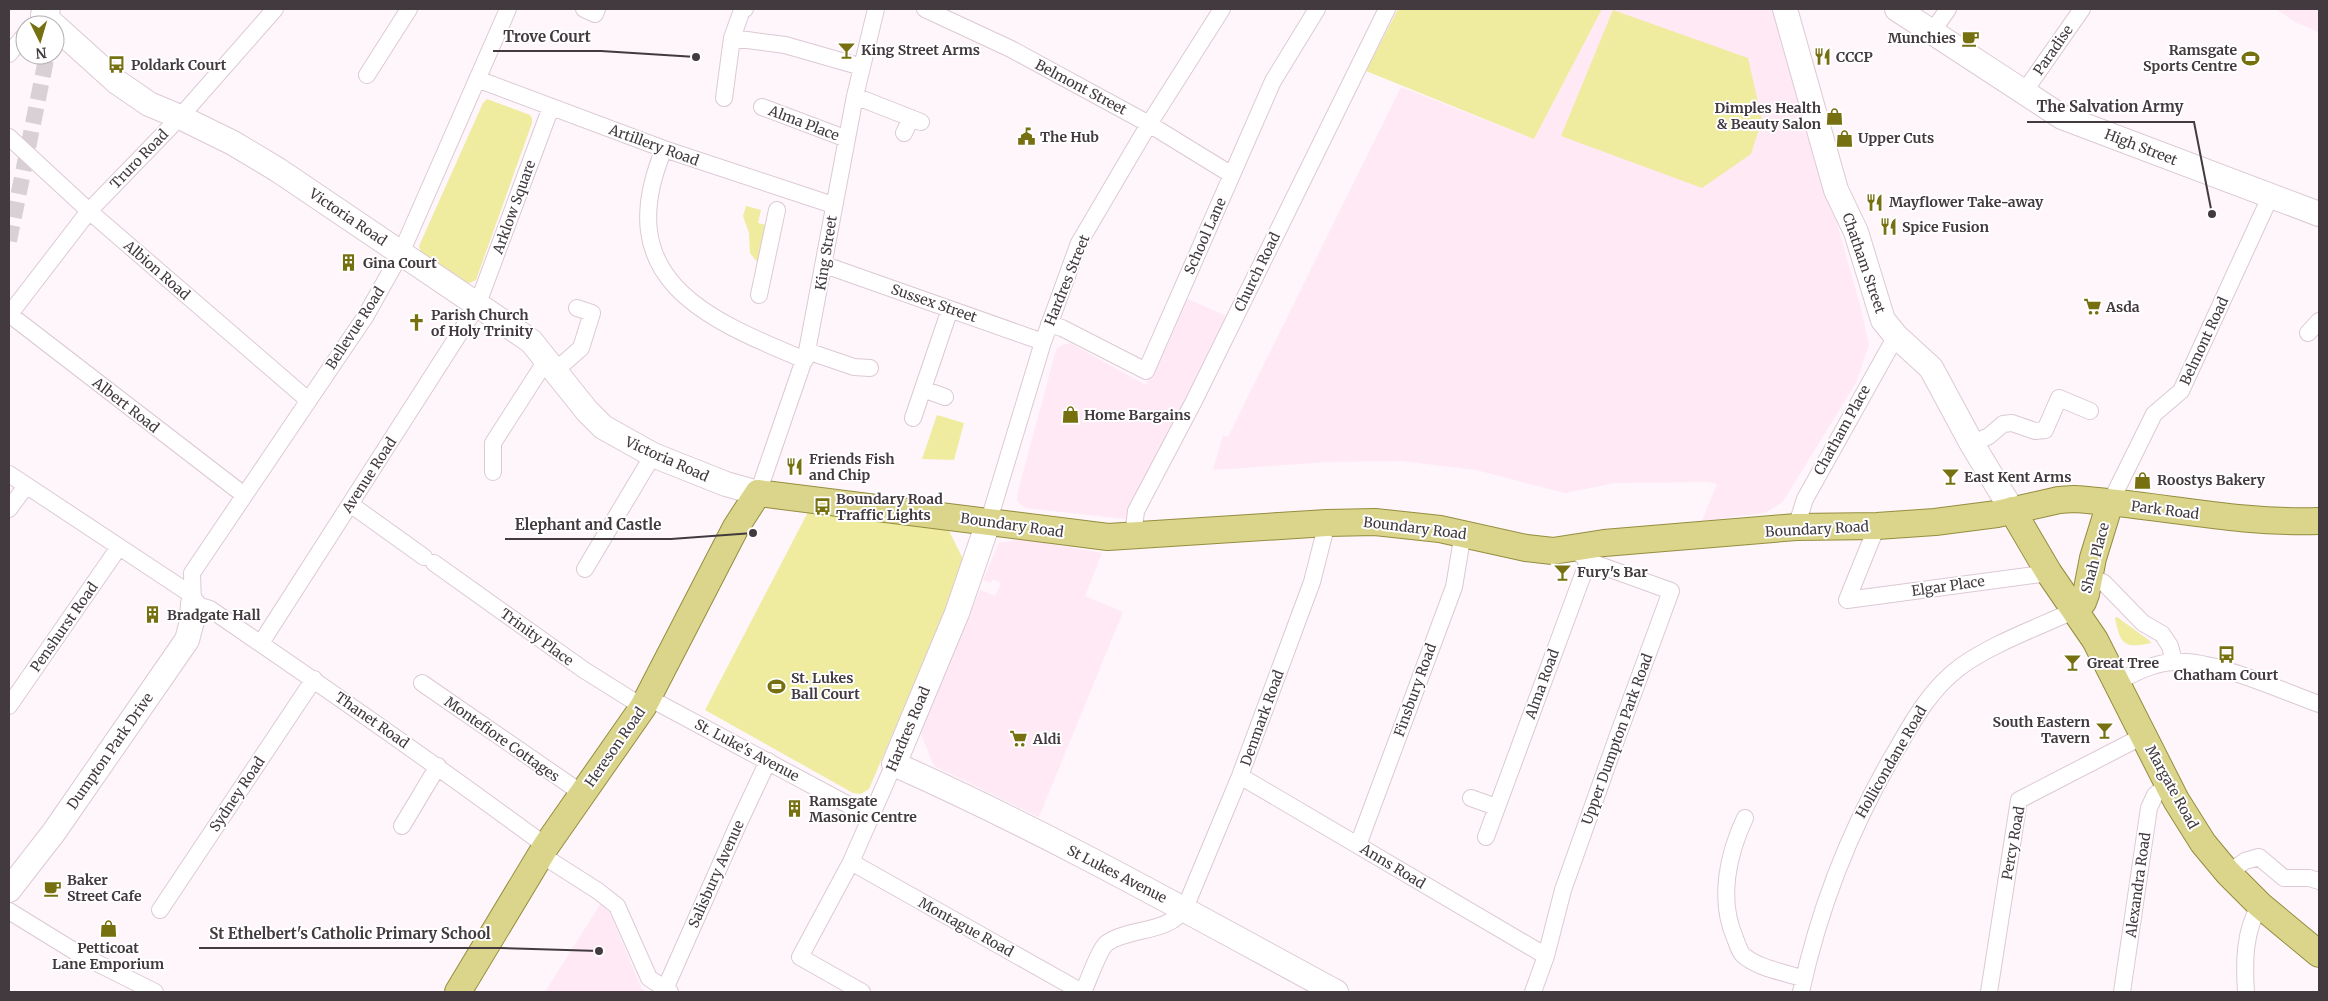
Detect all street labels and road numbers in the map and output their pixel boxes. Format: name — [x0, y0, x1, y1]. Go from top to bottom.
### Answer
street label: Paradise — [2029, 21, 2077, 79]
street label: Belmont Street — [1032, 55, 1130, 119]
street label: Alma Place — [765, 101, 842, 145]
street label: Artillery Road — [606, 120, 702, 170]
street label: Truro Road — [106, 125, 172, 193]
street label: High Street — [2102, 125, 2180, 169]
street label: Arklow Square — [488, 158, 539, 257]
street label: Victoria Road — [305, 184, 391, 250]
street label: School Lane — [1180, 195, 1230, 277]
street label: Chatham Street — [1838, 210, 1890, 316]
street label: King Street — [811, 214, 841, 292]
street label: Church Road — [1230, 229, 1284, 315]
street label: Hardres Street — [1041, 231, 1094, 328]
street label: Albion Road — [119, 236, 194, 304]
street label: Sussex Street — [889, 280, 980, 326]
street label: Bellevue Road — [322, 283, 389, 373]
street label: Belmont Road — [2176, 294, 2233, 388]
street label: Albert Road — [88, 373, 163, 437]
street label: Chatham Place — [1810, 382, 1874, 478]
street label: Victoria Road — [621, 432, 712, 486]
street label: Avenue Road — [337, 433, 400, 517]
street label: Park Road — [2130, 497, 2201, 523]
street label: Boundary Road — [959, 509, 1065, 541]
street label: Boundary Road — [1362, 513, 1468, 543]
street label: Boundary Road — [1765, 517, 1870, 541]
street label: Shah Place — [2077, 521, 2113, 595]
street label: Elgar Place — [1910, 572, 1986, 600]
street label: Penshurst Road — [26, 578, 102, 675]
street label: Trinity Place — [497, 604, 577, 670]
street label: Finsbury Road — [1390, 640, 1440, 739]
street label: Alma Road — [1521, 646, 1563, 722]
street label: Upper Dumpton Park Road — [1578, 650, 1657, 827]
street label: Denmark Road — [1236, 667, 1288, 768]
street label: Hardres Road — [882, 683, 934, 774]
street label: Thanet Road — [332, 688, 413, 752]
street label: Dumpton Park Drive — [63, 689, 157, 813]
street label: Montefiore Cottages — [441, 692, 563, 786]
street label: Hollicondane Road — [1852, 702, 1931, 821]
street label: Hereson Road — [581, 703, 649, 790]
street label: St. Luke's Avenue — [692, 715, 802, 785]
street label: Margate Road — [2142, 742, 2203, 833]
street label: Sydney Road — [205, 753, 269, 835]
street label: Percy Road — [1998, 804, 2028, 881]
street label: Salisbury Avenue — [684, 817, 748, 931]
street label: Alexandra Road — [2122, 831, 2154, 940]
street label: Anns Road — [1356, 839, 1429, 893]
street label: St Lukes Avenue — [1064, 841, 1170, 907]
street label: Montague Road — [915, 893, 1017, 961]

